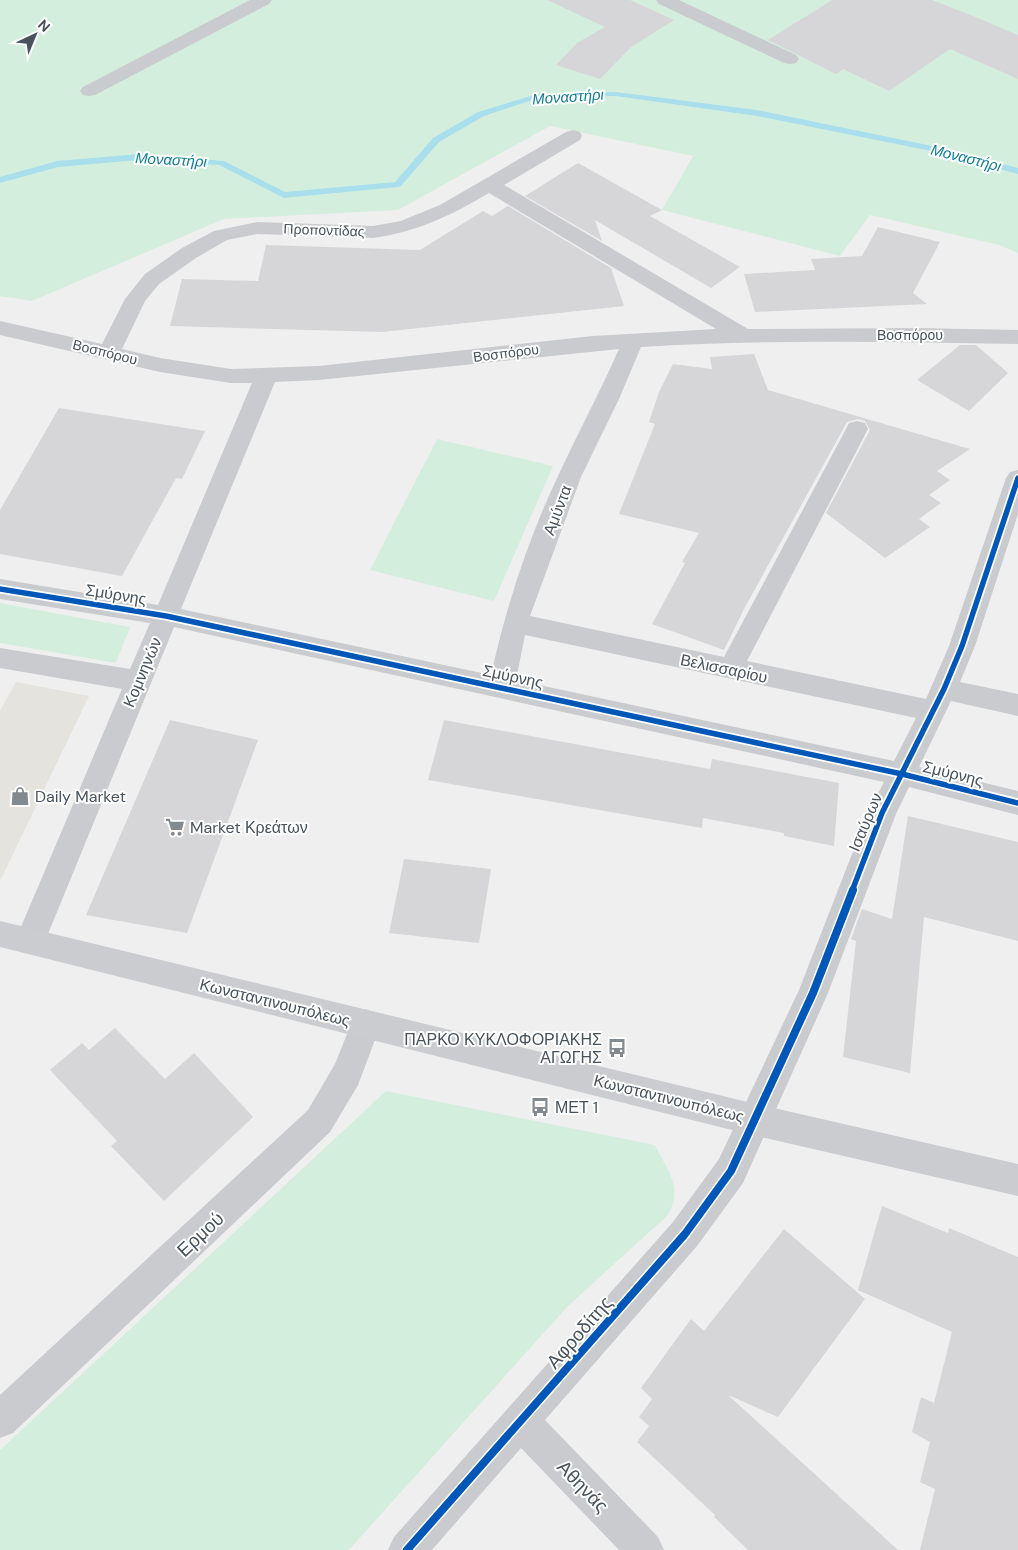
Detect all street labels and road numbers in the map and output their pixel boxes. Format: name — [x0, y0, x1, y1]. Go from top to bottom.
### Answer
street label: Προποντίδας — [283, 220, 365, 240]
street label: Βοσπόρου — [877, 326, 943, 344]
street label: Βοσπόρου — [71, 335, 139, 369]
street label: Βοσπόρου — [472, 340, 540, 366]
street label: Αμύντα — [538, 482, 577, 538]
street label: Σμύρνης — [84, 579, 148, 610]
street label: Κομνηνών — [118, 634, 167, 710]
street label: Βελισσαρίου — [678, 649, 769, 688]
street label: Σμύρνης — [481, 660, 545, 693]
street label: Σμύρνης — [920, 756, 986, 791]
street label: Ισαύρων — [844, 790, 887, 855]
street label: Κωνσταντινουπόλεως — [198, 974, 352, 1031]
street label: Κωνσταντινουπόλεως — [592, 1070, 746, 1127]
street label: Ερμού — [172, 1206, 229, 1262]
street label: Αφροδίτης — [541, 1291, 618, 1374]
street label: Αθηνάς — [552, 1455, 614, 1518]

